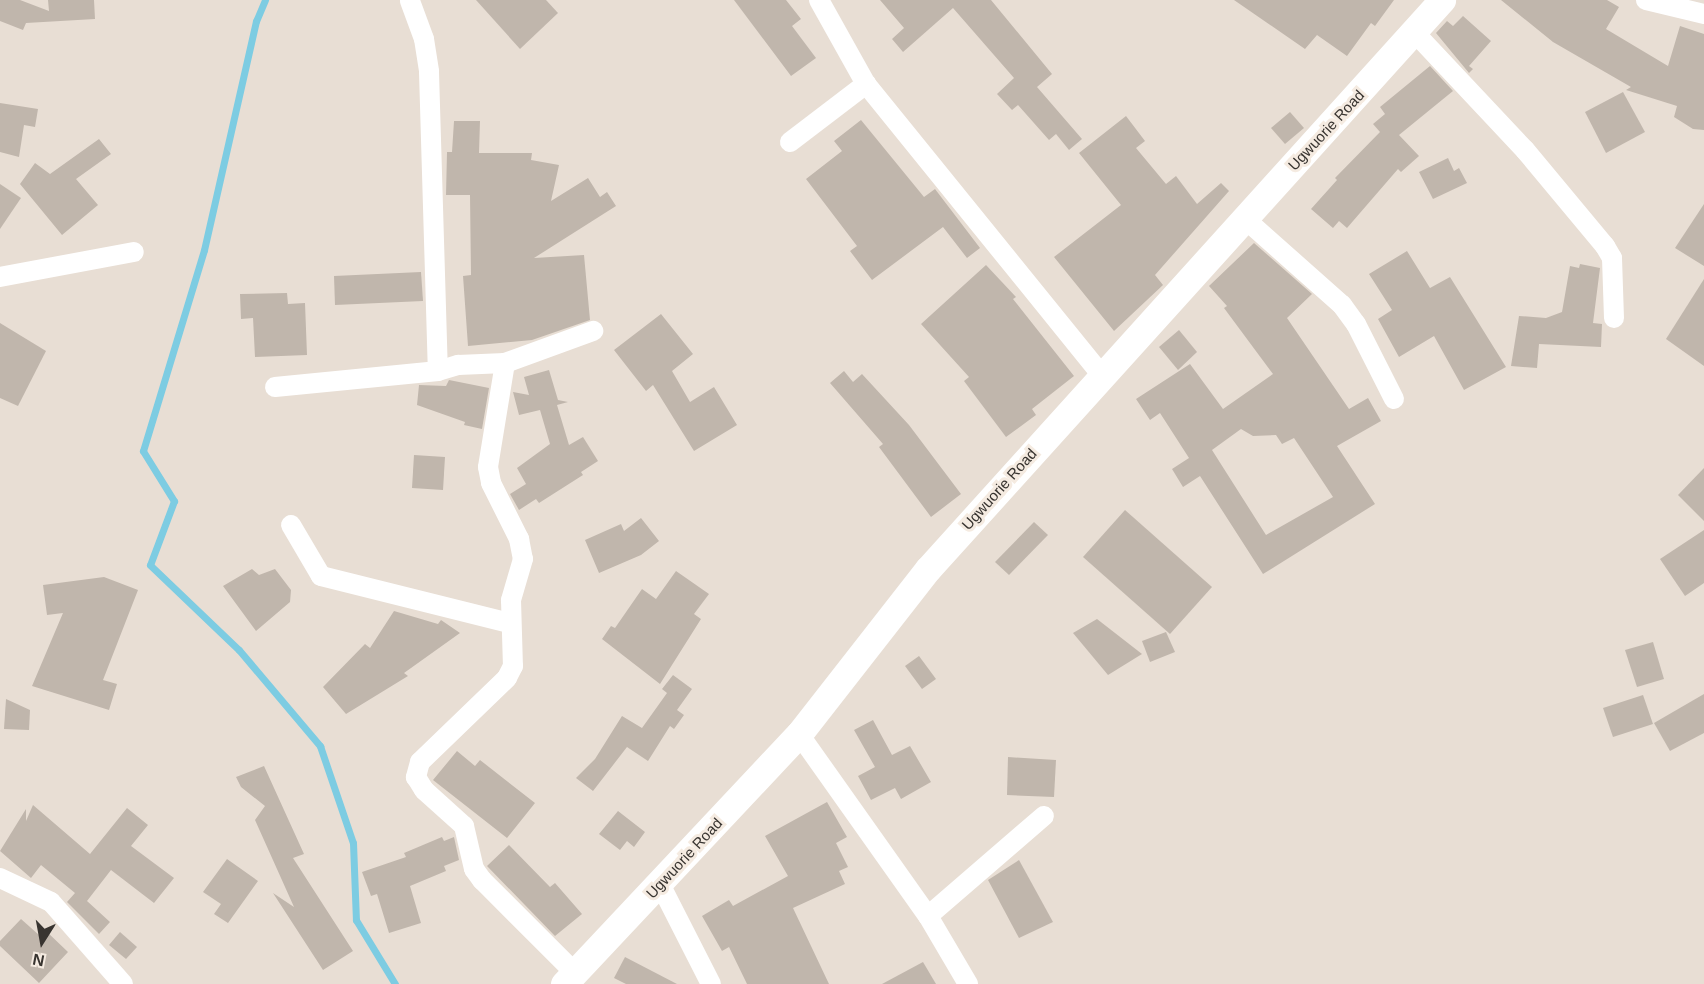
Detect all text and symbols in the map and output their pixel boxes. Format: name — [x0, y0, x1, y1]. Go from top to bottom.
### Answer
street label: Ugwuorie Road — [1284, 86, 1368, 174]
street label: Ugwuorie Road — [958, 445, 1040, 533]
street label: Ugwuorie Road — [642, 814, 726, 902]
north arrow — [12, 912, 72, 972]
text: N — [31, 951, 46, 970]

